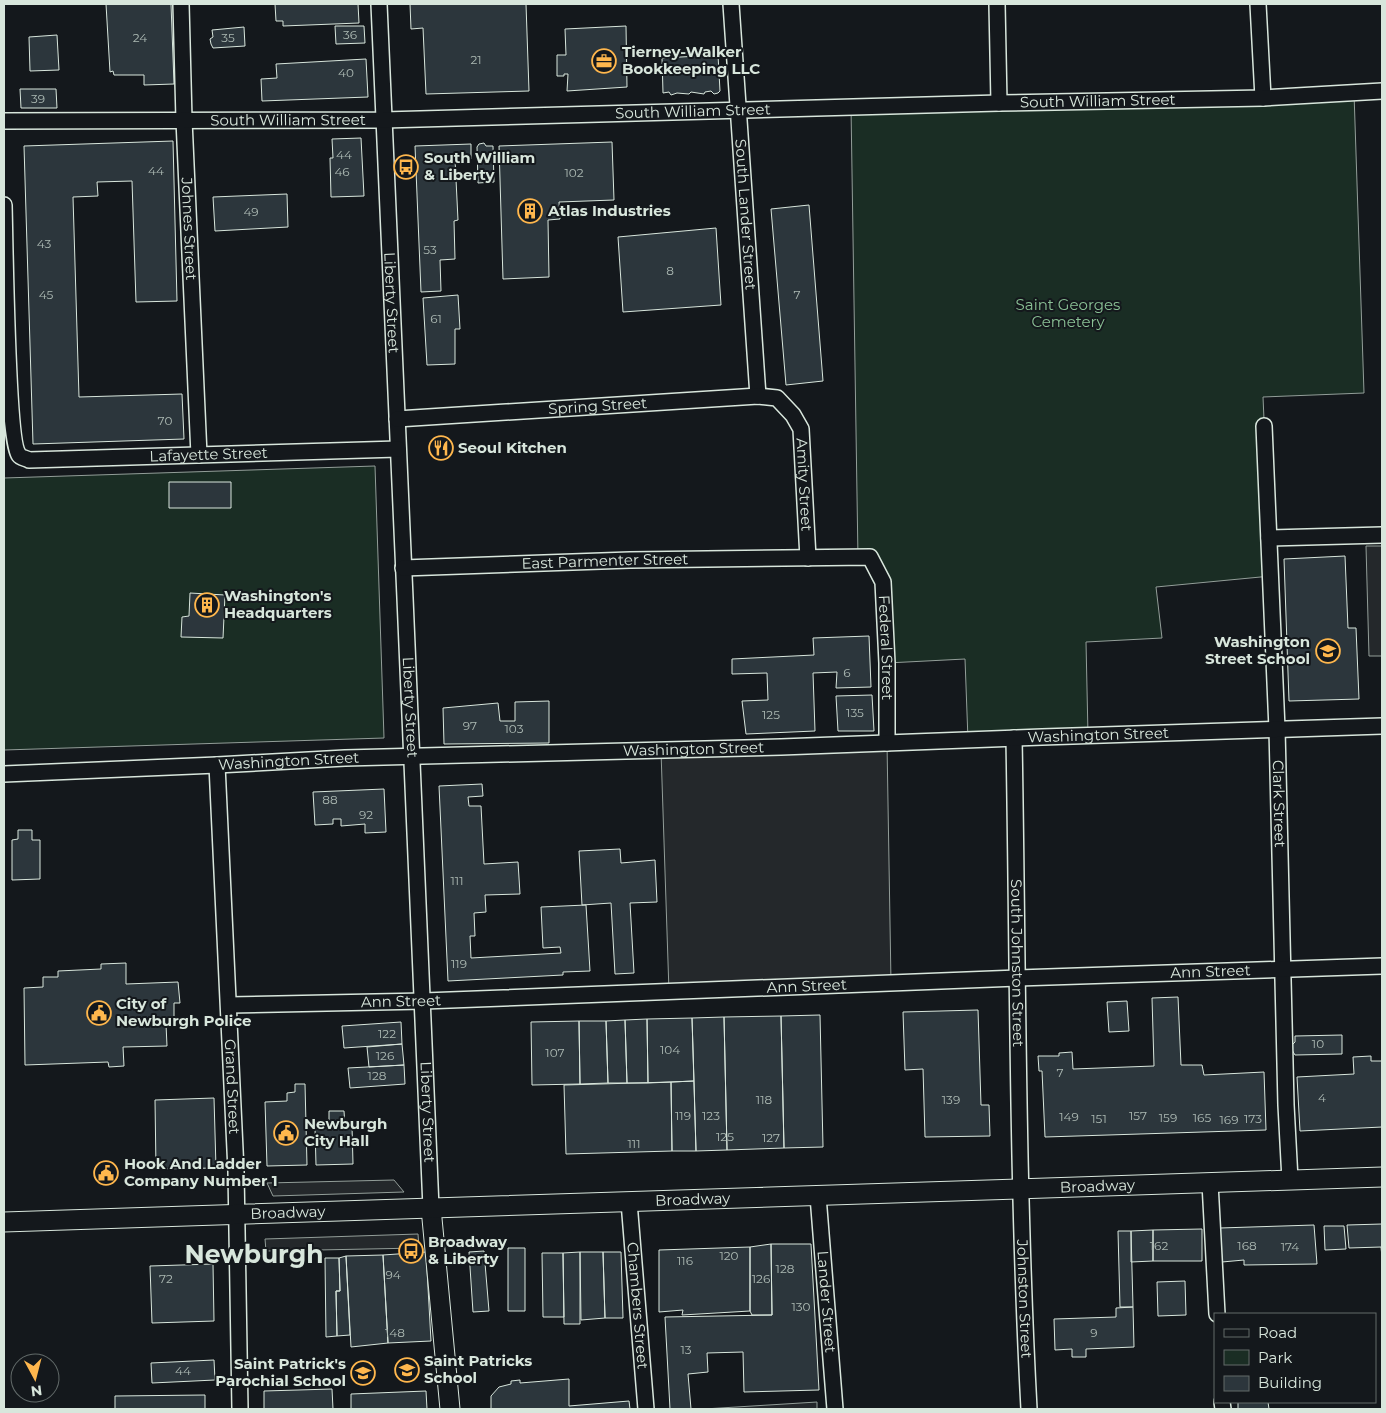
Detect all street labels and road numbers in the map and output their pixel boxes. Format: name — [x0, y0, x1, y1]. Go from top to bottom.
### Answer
street label: South William Street — [1020, 90, 1176, 112]
street label: South William Street — [615, 99, 771, 123]
street label: South William Street — [210, 110, 366, 129]
street label: South Lander Street — [731, 138, 761, 291]
street label: Johnes Street — [178, 176, 201, 281]
street label: Liberty Street — [380, 252, 404, 354]
street label: Spring Street — [548, 393, 648, 418]
street label: Amity Street — [792, 437, 817, 532]
street label: Lafayette Street — [149, 443, 268, 465]
street label: East Parmenter Street — [521, 549, 688, 573]
street label: Federal Street — [875, 595, 897, 700]
street label: Liberty Street — [399, 656, 422, 758]
street label: Washington Street — [1027, 723, 1169, 747]
street label: Washington Street — [623, 737, 764, 760]
street label: Washington Street — [218, 748, 359, 774]
street label: Clark Street — [1269, 760, 1290, 848]
street label: South Johnston Street — [1007, 879, 1028, 1047]
street label: Ann Street — [1170, 960, 1251, 982]
street label: Ann Street — [766, 975, 847, 997]
street label: Ann Street — [361, 990, 441, 1011]
street label: Grand Street — [221, 1038, 244, 1135]
street label: Liberty Street — [417, 1061, 439, 1163]
street label: Broadway — [1060, 1175, 1136, 1197]
street label: Broadway — [655, 1188, 731, 1210]
street label: Broadway — [250, 1201, 327, 1223]
street label: Johnston Street — [1013, 1238, 1036, 1359]
street label: Chambers Street — [623, 1241, 653, 1370]
street label: Lander Street — [813, 1250, 840, 1353]

